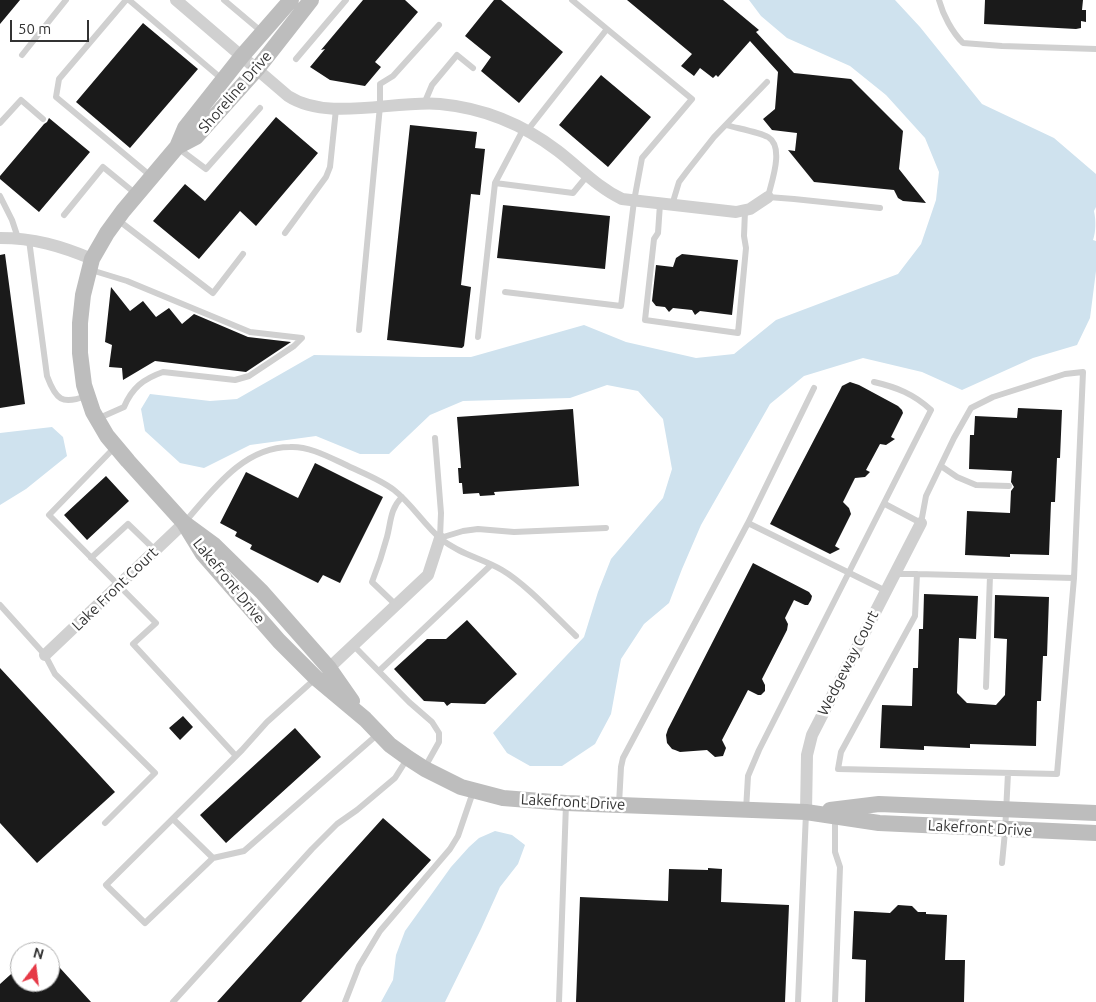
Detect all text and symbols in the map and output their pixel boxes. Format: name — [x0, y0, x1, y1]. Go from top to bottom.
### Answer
scale bar — [12, 10, 91, 42]
text: 50 m — [18, 20, 51, 37]
street label: Shoreline Drive — [195, 47, 275, 137]
street label: Lakefront Drive — [189, 535, 269, 627]
street label: Lake Front Court — [68, 543, 162, 635]
street label: Wedgeway Court — [814, 607, 882, 719]
street label: Lakefront Drive — [520, 790, 626, 814]
street label: Lakefront Drive — [927, 816, 1033, 840]
north arrow — [10, 942, 60, 992]
text: N — [31, 944, 46, 963]

